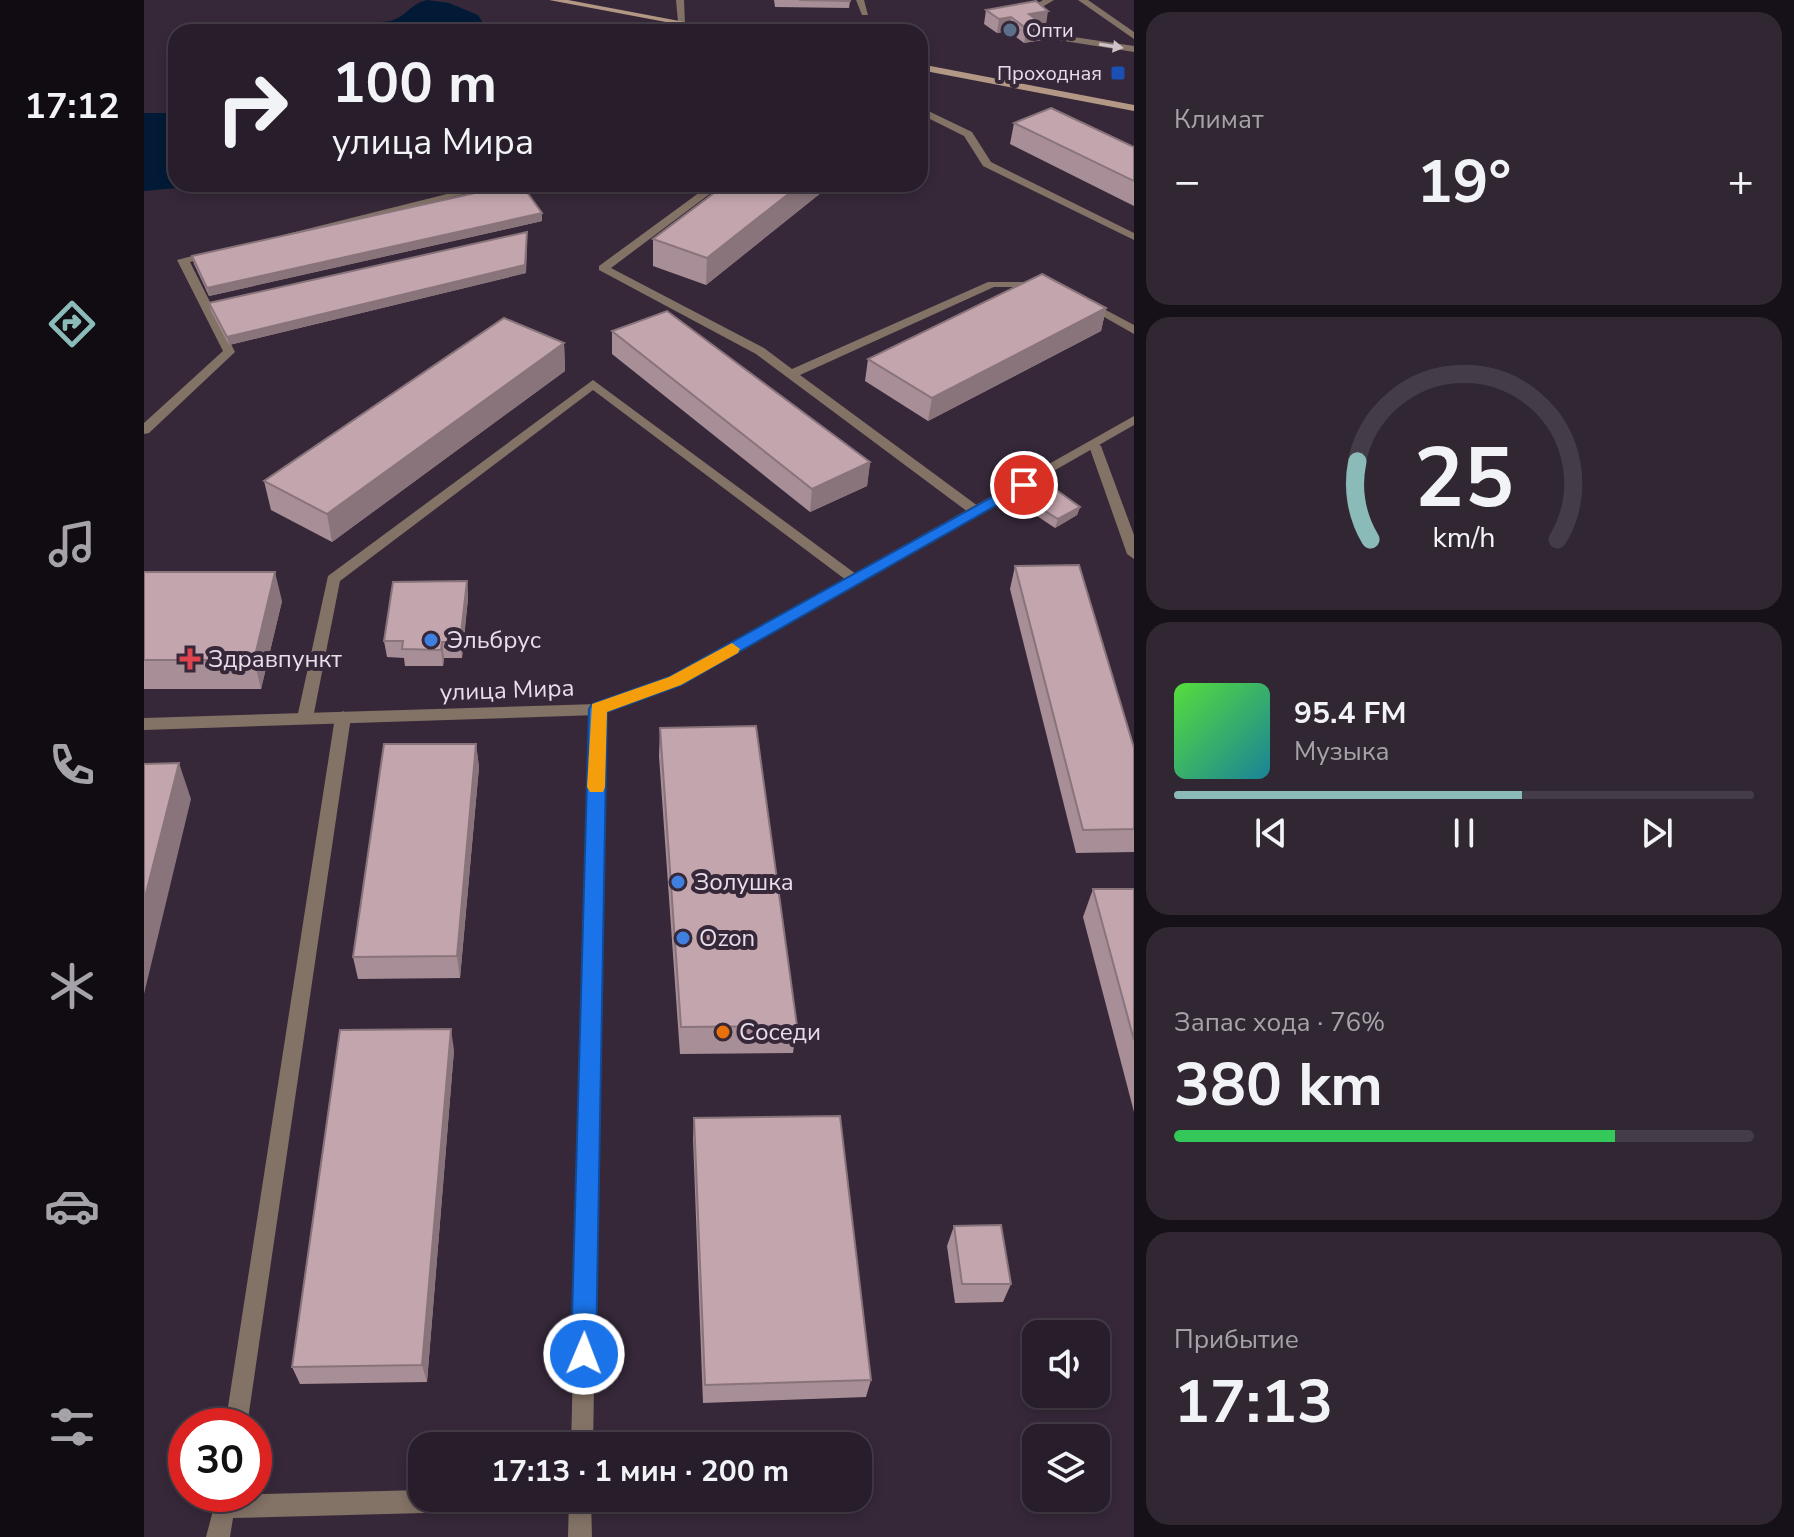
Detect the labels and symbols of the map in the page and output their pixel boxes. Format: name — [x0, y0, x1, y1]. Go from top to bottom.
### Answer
place label: Опти — [1026, 17, 1074, 44]
marker: Опти — [1001, 21, 1019, 39]
one-way arrow — [1099, 40, 1124, 52]
place label: Проходная — [997, 60, 1102, 87]
marker: Проходная — [1109, 64, 1127, 82]
pin — [990, 451, 1058, 519]
place label: Эльбрус — [447, 624, 541, 656]
marker: Эльбрус — [422, 631, 440, 649]
place label: Здравпункт — [208, 643, 342, 675]
marker: Здравпункт — [179, 648, 201, 670]
street label: улица Мира — [439, 672, 575, 708]
place label: Золушка — [694, 866, 794, 898]
marker: Золушка — [669, 873, 687, 891]
place label: Ozon — [699, 922, 755, 954]
marker: Ozon — [674, 929, 692, 947]
place label: Соседи — [739, 1016, 821, 1048]
marker: Соседи — [714, 1023, 732, 1041]
position arrow — [542, 1312, 626, 1396]
speed limit sign: 30 — [168, 1408, 272, 1512]

